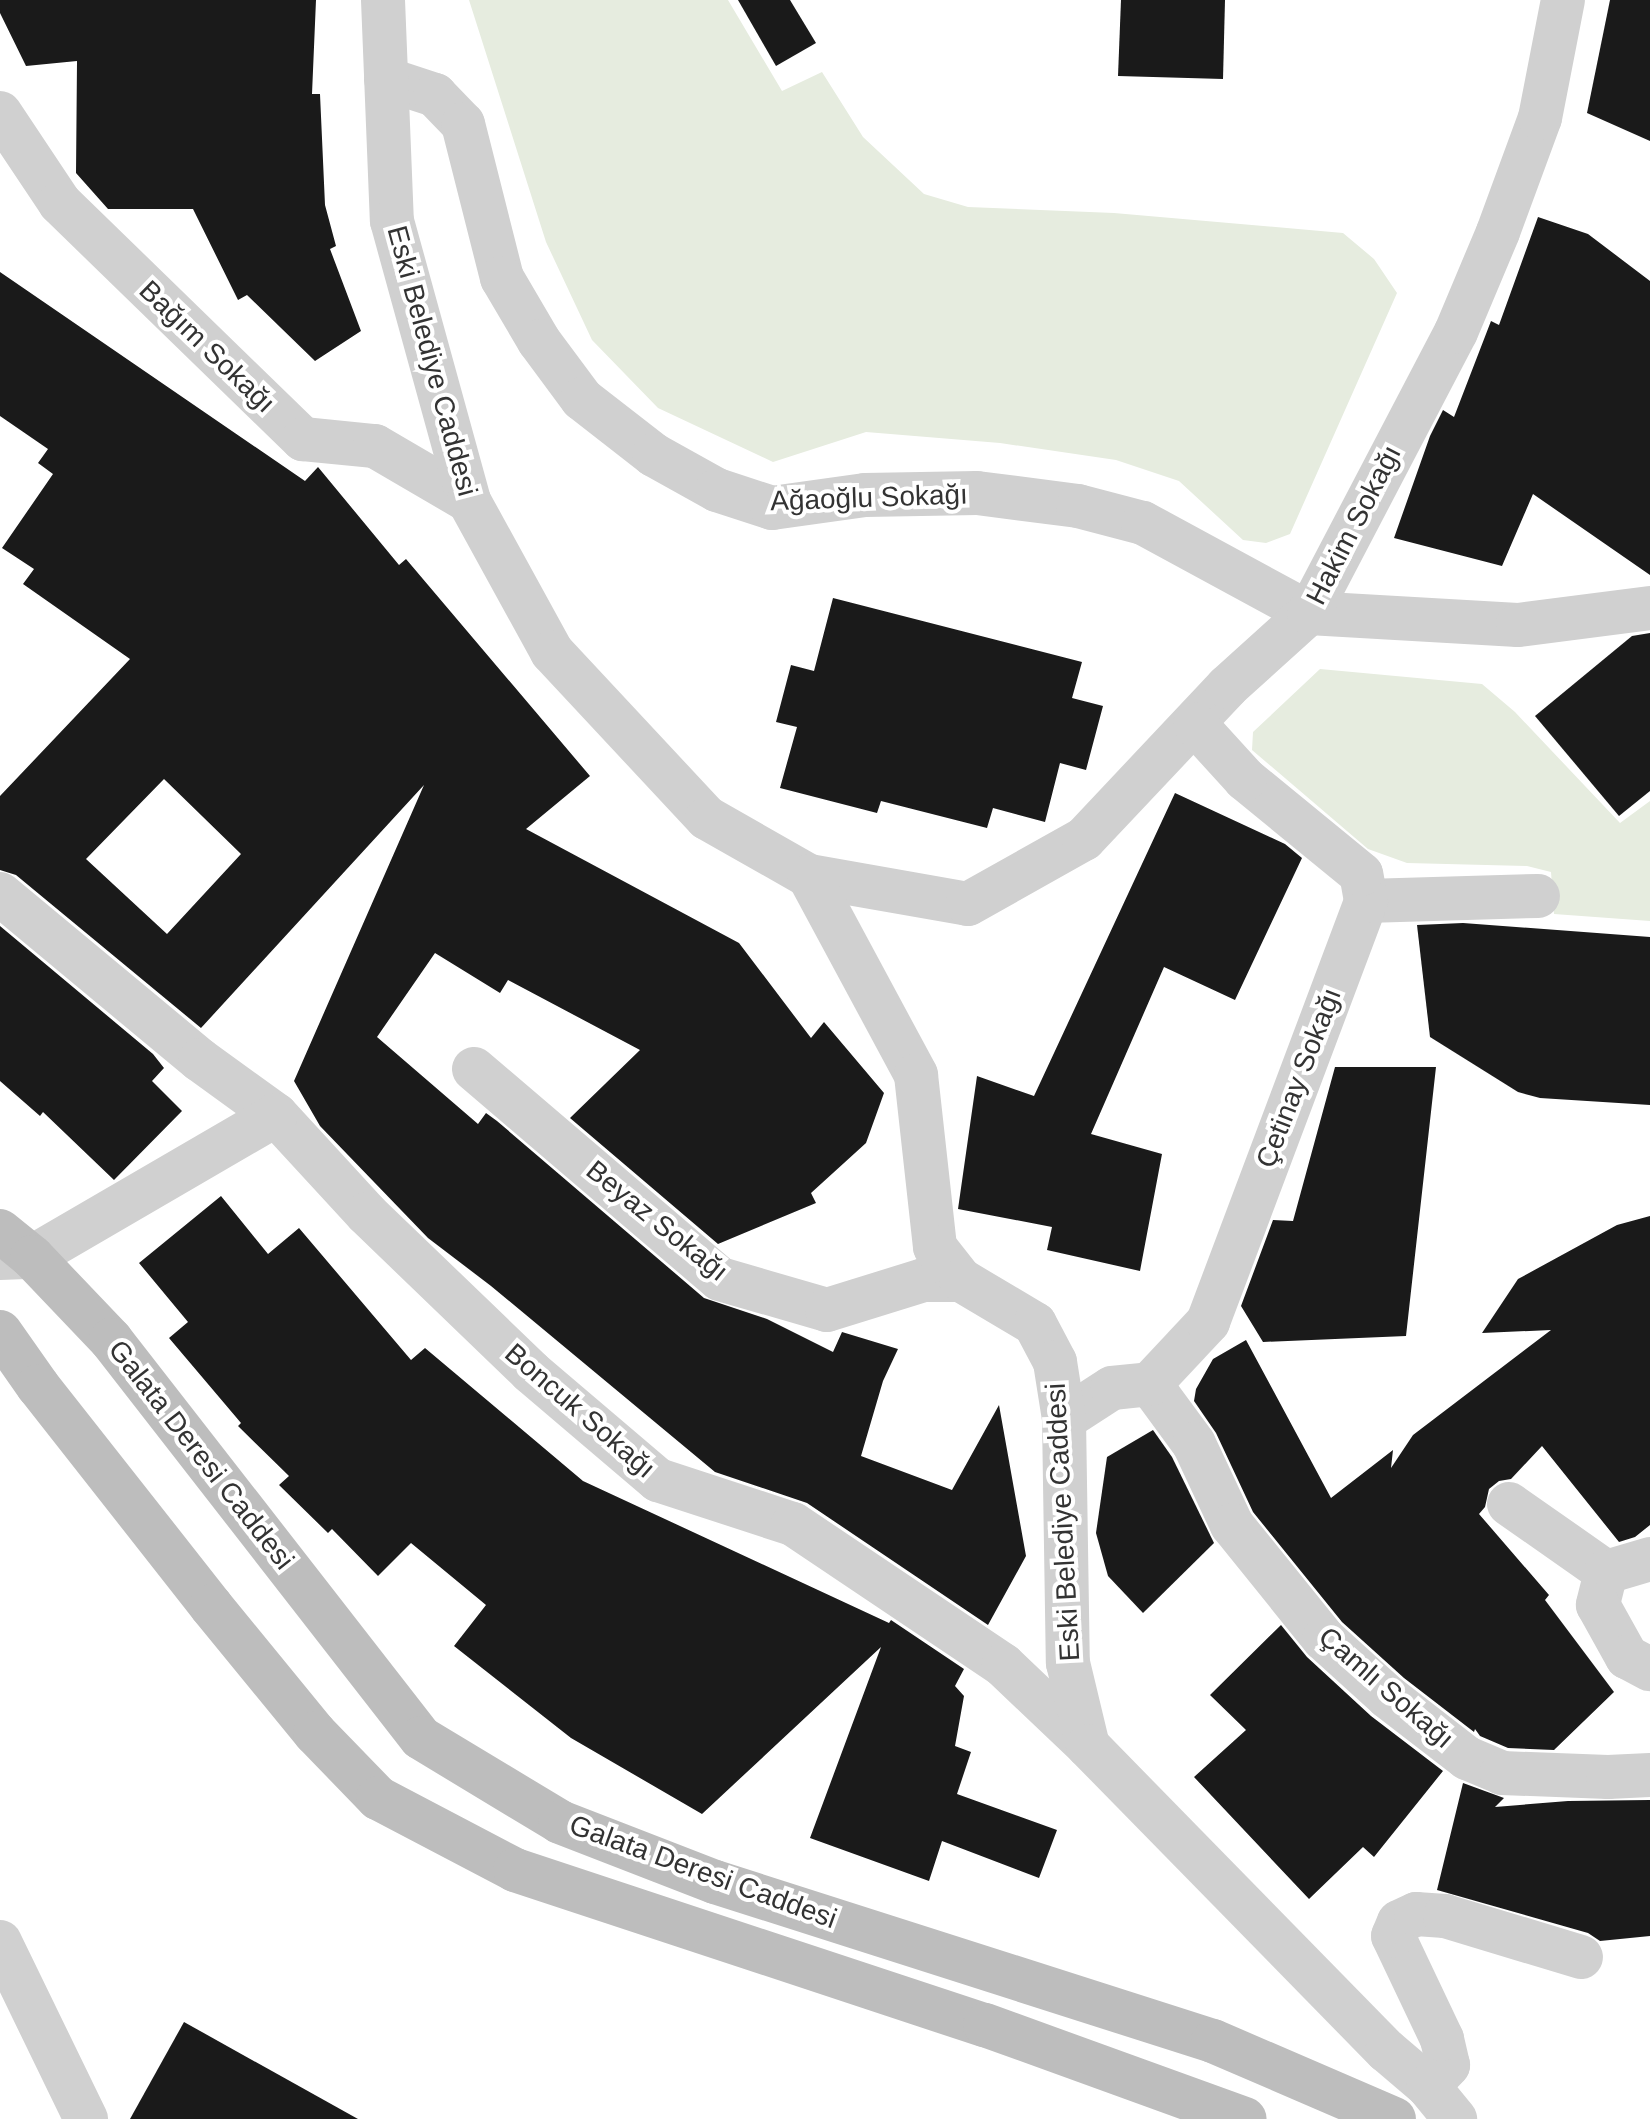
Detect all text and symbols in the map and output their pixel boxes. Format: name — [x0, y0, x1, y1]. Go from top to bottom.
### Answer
street label: Eski Belediye Caddesi — [380, 222, 484, 500]
street label: Bağım Sokağı — [132, 274, 282, 420]
street label: Hakim Sokağı — [1299, 440, 1409, 610]
street label: Ağaoğlu Sokağı — [770, 478, 968, 518]
street label: Çetinay Sokağı — [1249, 983, 1349, 1173]
street label: Beyaz Sokağı — [579, 1154, 735, 1288]
street label: Galata Deresi Caddesi — [101, 1334, 301, 1576]
street label: Boncuk Sokağı — [498, 1337, 662, 1485]
street label: Eski Belediye Caddesi — [1039, 1382, 1087, 1662]
street label: Çamlı Sokağı — [1312, 1620, 1460, 1756]
street label: Galata Deresi Caddesi — [565, 1808, 841, 1936]

